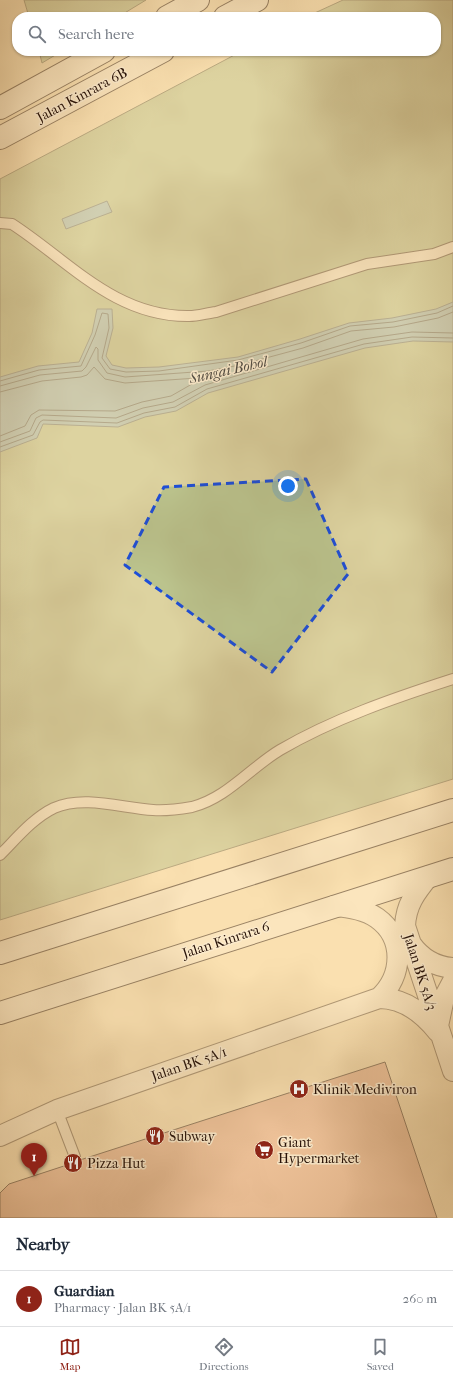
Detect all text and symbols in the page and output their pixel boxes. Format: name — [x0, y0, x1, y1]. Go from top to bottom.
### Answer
search box — [12, 12, 441, 56]
icon: search — [26, 23, 48, 45]
text: Search here — [58, 25, 134, 43]
street label: Jalan Kinrara 6B — [33, 64, 130, 126]
water label: Sungai Bohol — [186, 352, 271, 388]
your location — [278, 476, 298, 496]
street label: Jalan Kinrara 6 — [179, 918, 272, 962]
street label: Jalan BK 5A/3 — [399, 931, 440, 1012]
street label: Jalan BK 5A/1 — [148, 1043, 229, 1085]
hospital icon: Klinik Mediviron — [288, 1078, 310, 1100]
place label: Klinik Mediviron — [313, 1081, 417, 1098]
restaurant icon: Subway — [144, 1125, 166, 1147]
place label: Subway — [169, 1128, 216, 1145]
place label: Giant Hypermarket — [278, 1134, 360, 1167]
supermarket icon: Giant Hypermarket — [253, 1139, 275, 1161]
pin: 1 — [21, 1143, 47, 1176]
restaurant icon: Pizza Hut — [62, 1152, 84, 1174]
place label: Pizza Hut — [87, 1155, 145, 1172]
text: Nearby — [16, 1234, 70, 1254]
text: Guardian — [54, 1282, 114, 1300]
text: 1 — [27, 1291, 31, 1306]
text: 260 m — [403, 1291, 437, 1306]
text: Pharmacy · Jalan BK 5A/1 — [54, 1300, 191, 1315]
tab: Map — [59, 1336, 81, 1373]
tab: Directions — [199, 1336, 249, 1373]
tab: Saved — [367, 1336, 394, 1373]

